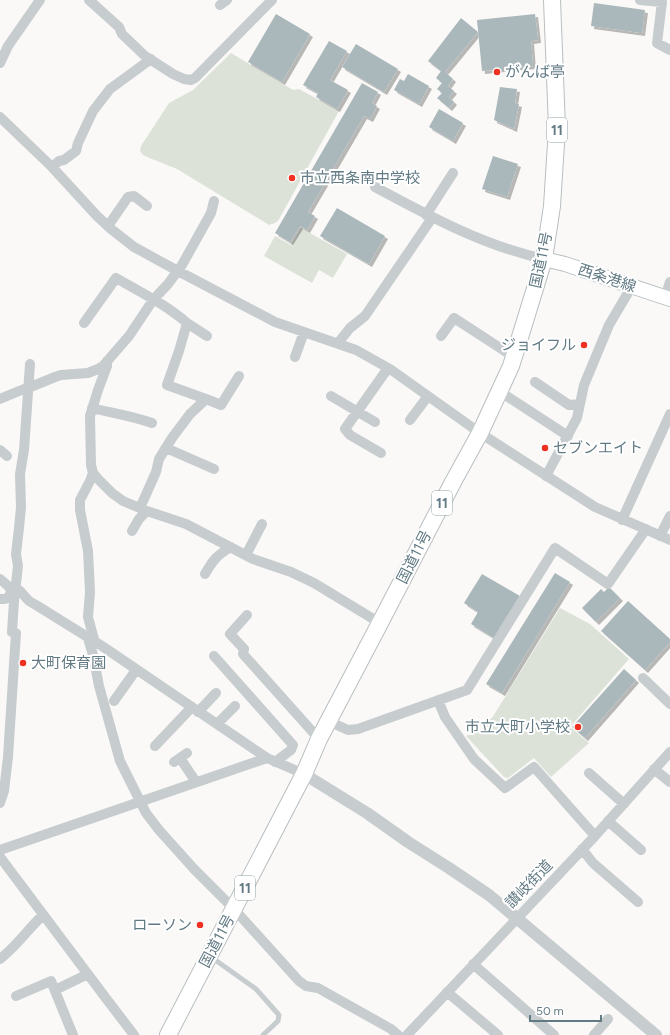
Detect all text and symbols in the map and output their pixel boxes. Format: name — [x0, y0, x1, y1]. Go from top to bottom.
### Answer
place label: がんば亭 — [505, 63, 565, 81]
marker: がんば亭 — [492, 67, 502, 77]
road number: 11 — [547, 118, 567, 142]
place label: 市立西条南中学校 — [300, 169, 420, 187]
marker: 市立西条南中学校 — [287, 173, 297, 183]
street label: 国道11号 — [526, 230, 556, 290]
street label: 西条港線 — [576, 260, 638, 296]
place label: ジョイフル — [501, 336, 576, 354]
marker: ジョイフル — [579, 340, 589, 350]
place label: セブンエイト — [553, 439, 643, 457]
marker: セブンエイト — [540, 443, 550, 453]
road number: 11 — [432, 491, 452, 515]
street label: 国道11号 — [393, 527, 435, 587]
place label: 大町保育園 — [31, 654, 106, 672]
marker: 大町保育園 — [18, 658, 28, 668]
place label: 市立大町小学校 — [465, 718, 570, 736]
marker: 市立大町小学校 — [573, 722, 583, 732]
street label: 讃岐街道 — [502, 856, 556, 912]
road number: 11 — [235, 876, 255, 900]
street label: 国道11号 — [196, 911, 238, 971]
place label: ローソン — [132, 916, 192, 934]
marker: ローソン — [195, 920, 205, 930]
scale bar — [530, 997, 601, 1023]
text: 50 m — [536, 1004, 564, 1018]

